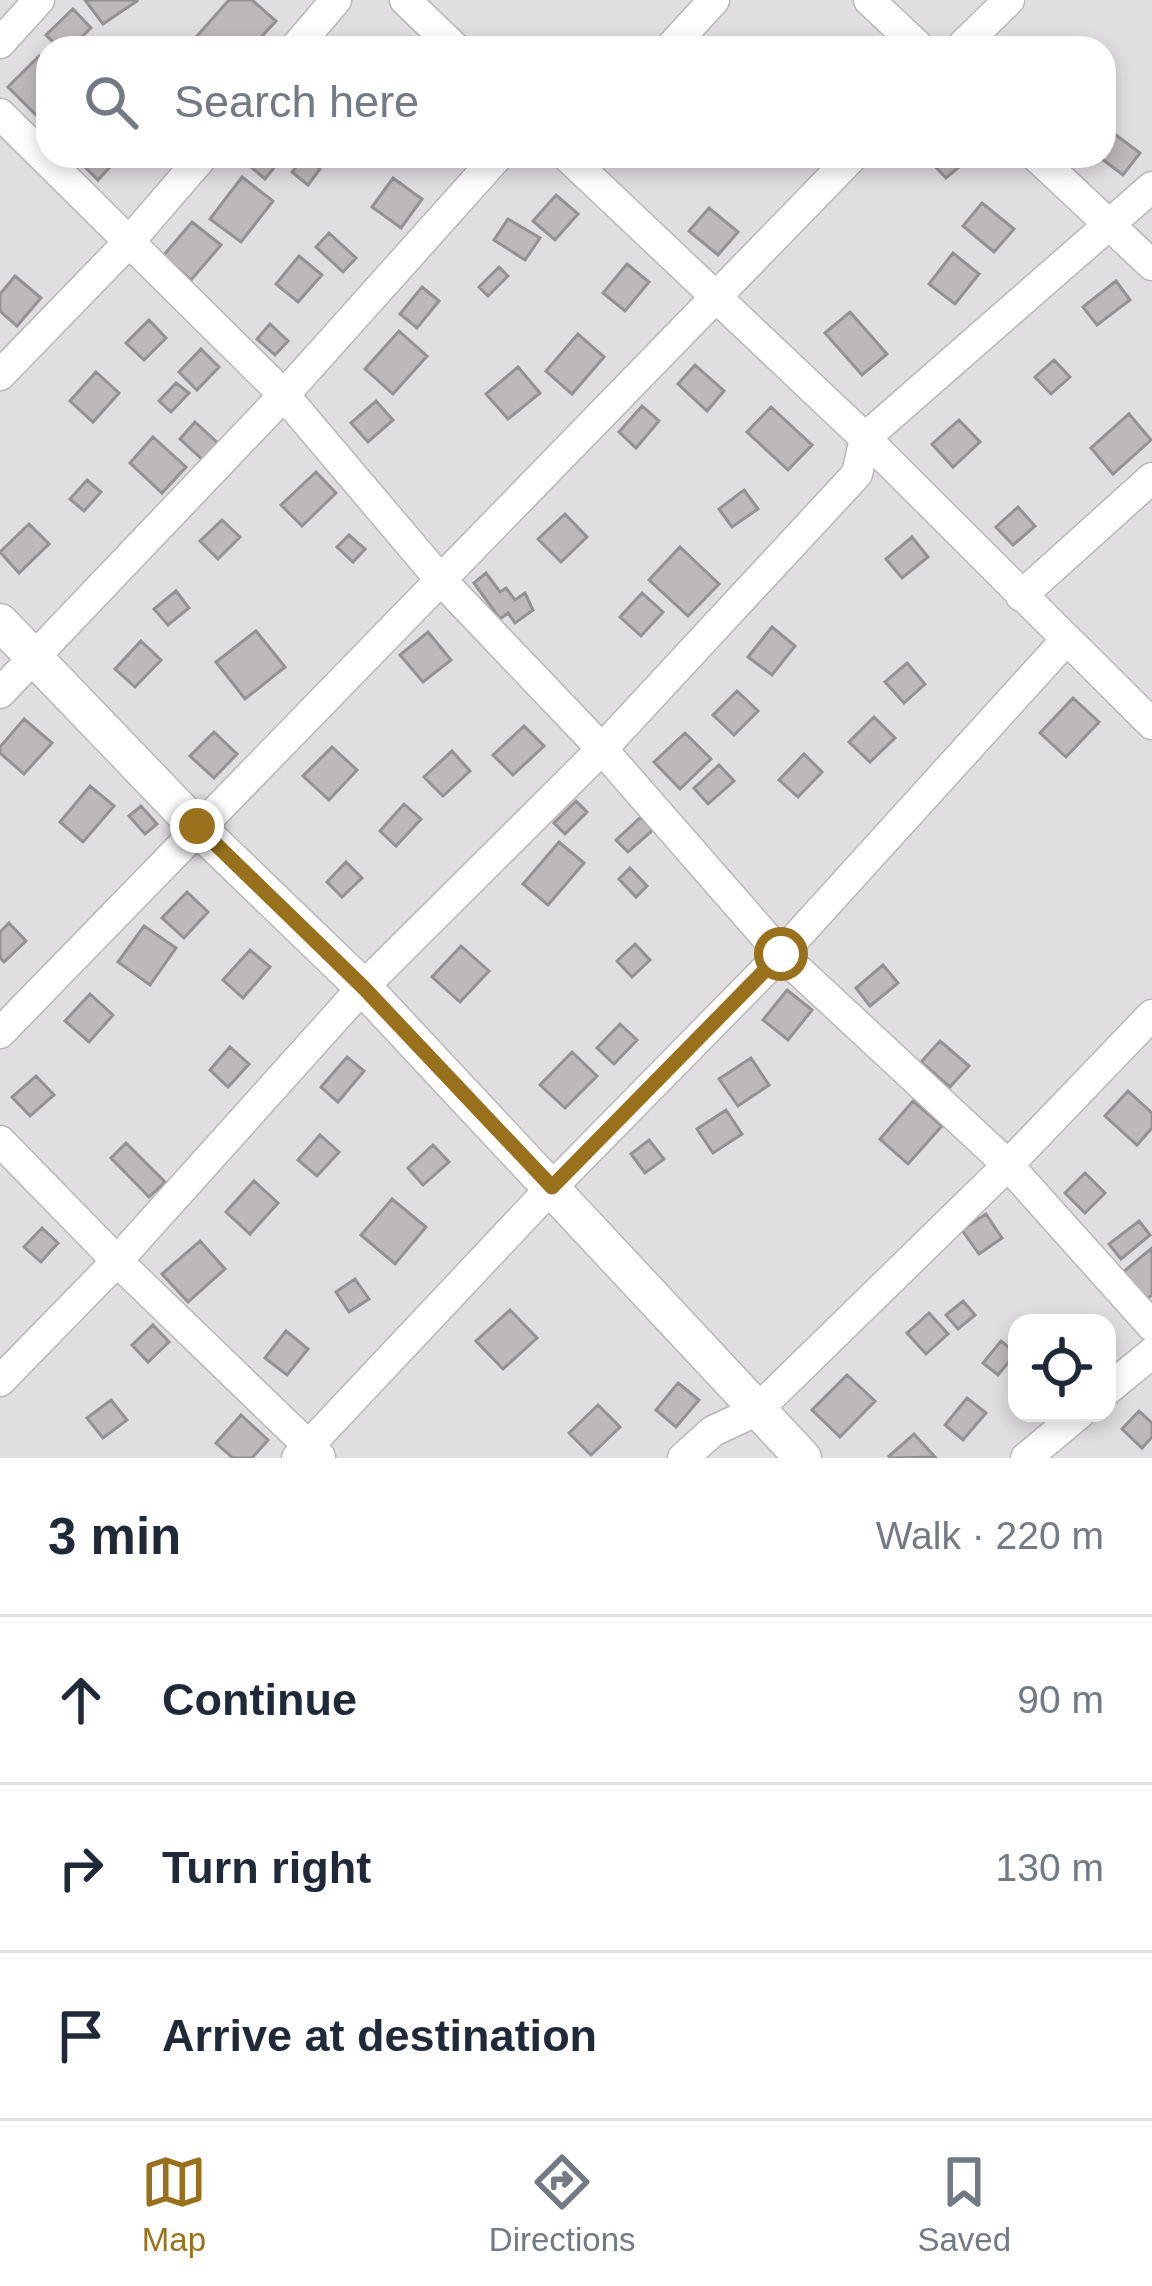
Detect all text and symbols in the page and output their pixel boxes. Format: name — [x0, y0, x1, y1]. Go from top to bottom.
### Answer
search box — [36, 36, 1116, 168]
icon: search — [78, 69, 144, 135]
text: Search here — [174, 76, 419, 127]
route end — [170, 799, 224, 853]
route start — [754, 927, 808, 981]
map controls — [1008, 1314, 1116, 1422]
button: locate — [1008, 1314, 1116, 1422]
text: 3 min — [48, 1508, 181, 1565]
text: Walk · 220 m — [876, 1514, 1104, 1557]
icon: ahead — [48, 1667, 114, 1733]
text: Continue — [162, 1674, 357, 1725]
text: 90 m — [1017, 1678, 1104, 1721]
icon: right — [48, 1835, 114, 1901]
text: Turn right — [162, 1842, 371, 1893]
text: 130 m — [996, 1846, 1104, 1889]
icon: arrive — [48, 2003, 114, 2069]
text: Arrive at destination — [162, 2010, 597, 2061]
tab: Map — [141, 2149, 207, 2259]
tab: Directions — [489, 2149, 636, 2259]
tab: Saved — [917, 2149, 1011, 2259]

